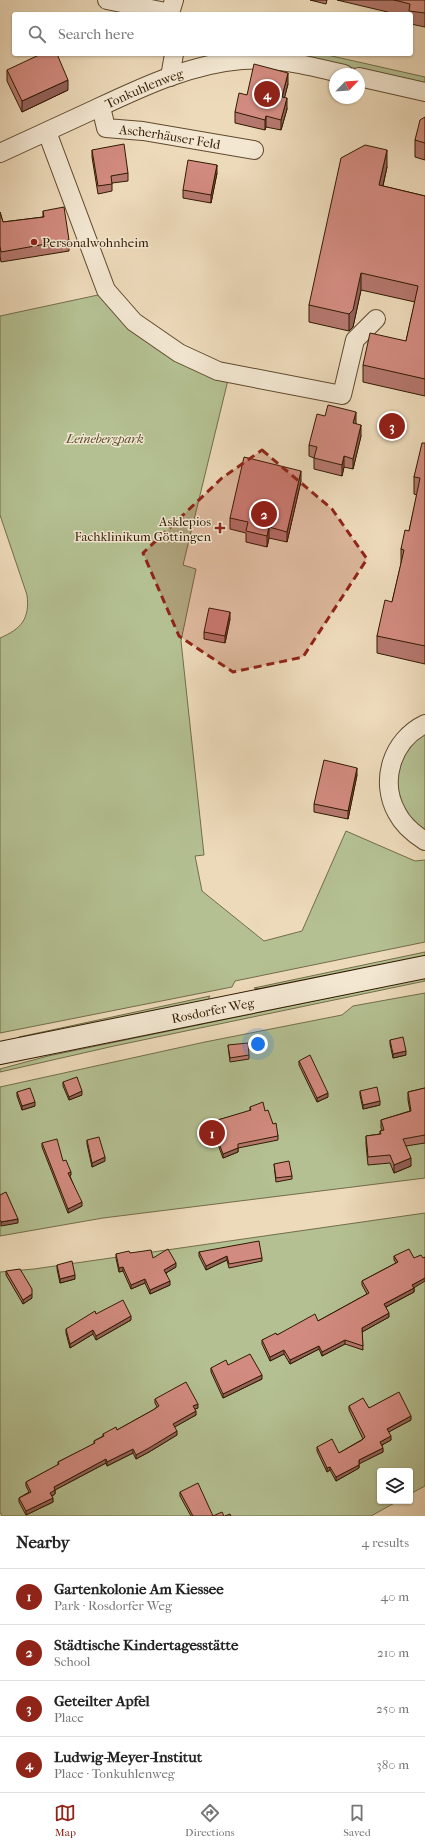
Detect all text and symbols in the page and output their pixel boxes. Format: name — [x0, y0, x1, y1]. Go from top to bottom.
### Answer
search box — [12, 12, 413, 56]
icon: search — [26, 23, 48, 45]
text: Search here — [58, 25, 134, 43]
street label: Tonkuhlenweg — [102, 65, 186, 111]
north arrow — [329, 68, 365, 104]
pin: 4 — [254, 79, 280, 109]
street label: Ascherhäuser Feld — [118, 122, 222, 152]
place label: Personalwohnheim — [42, 235, 149, 250]
marker: Personalwohnheim — [29, 237, 39, 247]
pin: 3 — [379, 411, 405, 441]
park label: Leinebergpark — [65, 431, 144, 446]
pin: 2 — [251, 499, 277, 529]
place label: Asklepios Fachklinikum Göttingen — [75, 514, 211, 544]
marker: Asklepios Fachklinikum Göttingen — [214, 522, 226, 534]
street label: Rosdorfer Weg — [170, 994, 256, 1026]
your location — [248, 1034, 268, 1054]
pin: 1 — [199, 1118, 225, 1148]
map controls — [377, 1468, 413, 1504]
button: layers — [377, 1468, 413, 1504]
text: Nearby — [16, 1532, 70, 1552]
text: 4 results — [362, 1535, 409, 1550]
text: Gartenkolonie Am Kiessee — [54, 1580, 224, 1598]
text: 1 — [27, 1589, 31, 1604]
text: 40 m — [381, 1589, 409, 1604]
text: Park · Rosdorfer Weg — [54, 1598, 172, 1613]
text: Städtische Kindertagesstätte — [54, 1636, 238, 1654]
text: 2 — [26, 1645, 32, 1660]
text: 210 m — [377, 1645, 409, 1660]
text: School — [54, 1654, 90, 1669]
text: Geteilter Apfel — [54, 1692, 150, 1710]
text: 3 — [26, 1701, 32, 1716]
text: 250 m — [376, 1701, 409, 1716]
text: Place — [54, 1710, 84, 1725]
text: Ludwig-Meyer-Institut — [54, 1748, 202, 1766]
text: 4 — [25, 1757, 33, 1772]
text: 380 m — [376, 1757, 409, 1772]
text: Place · Tonkuhlenweg — [54, 1766, 175, 1781]
tab: Map — [54, 1802, 76, 1839]
tab: Directions — [185, 1802, 235, 1839]
tab: Saved — [343, 1802, 371, 1839]

